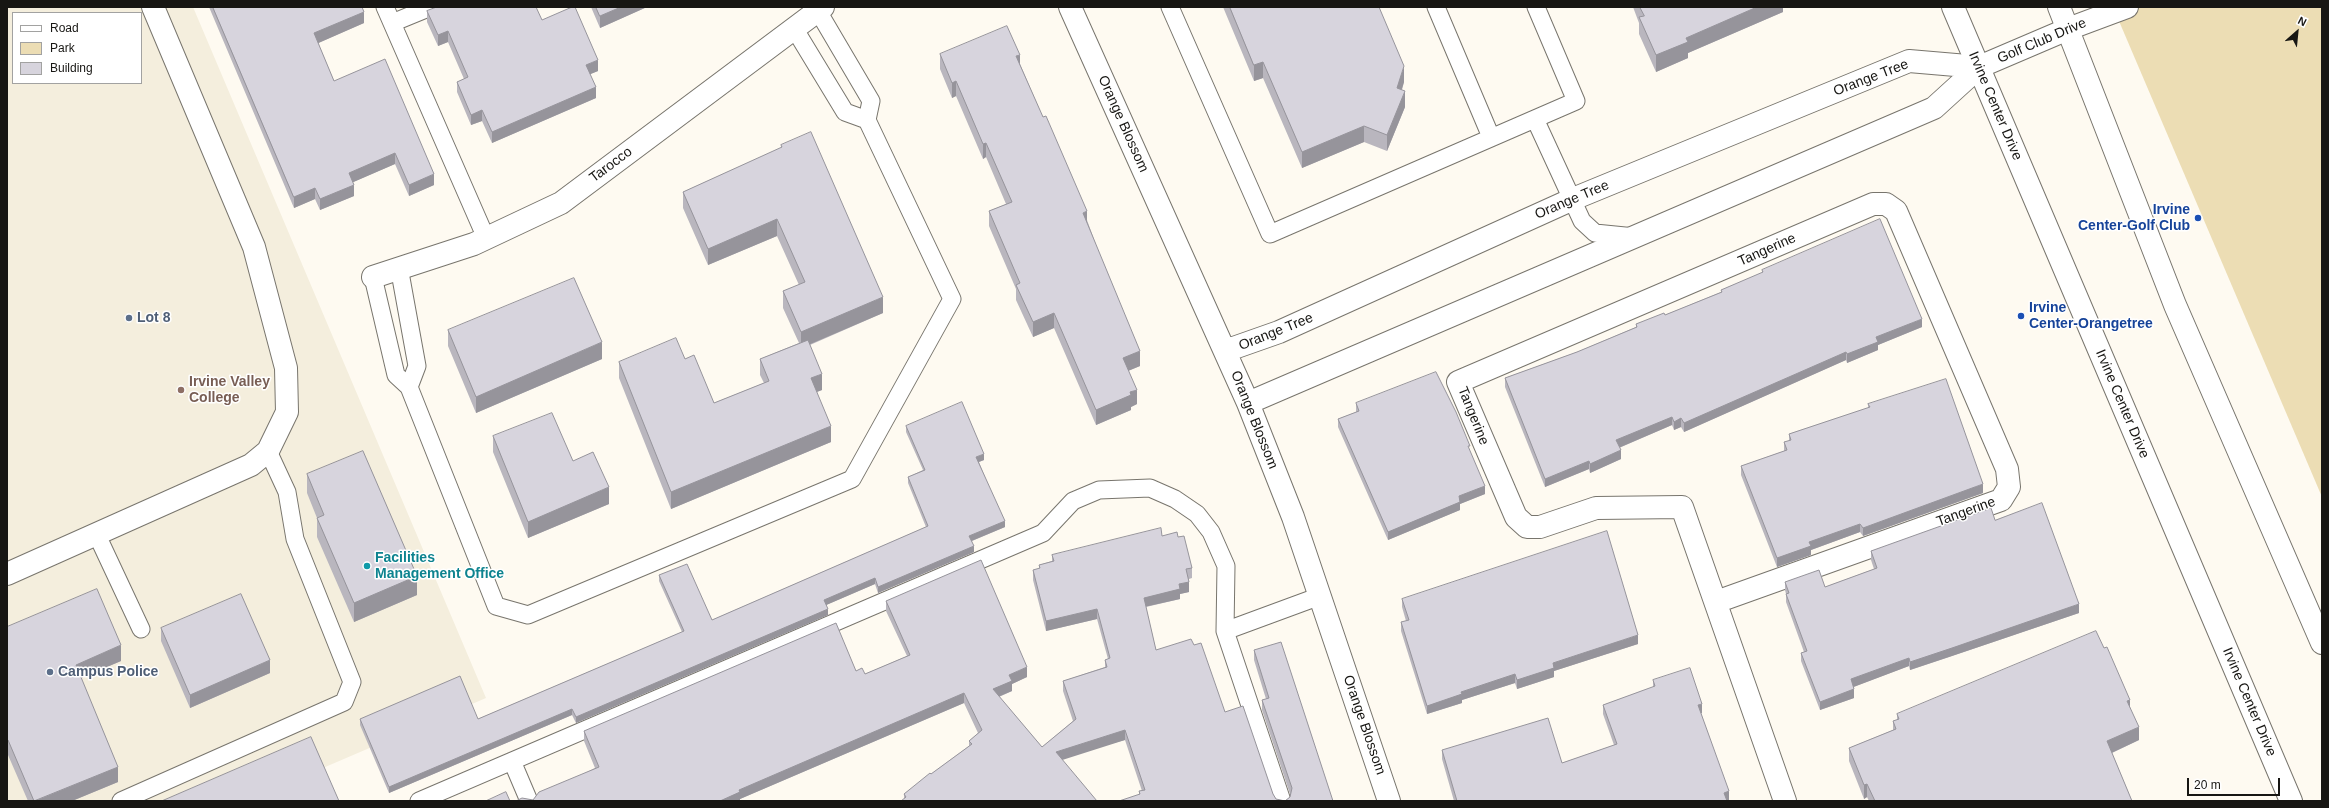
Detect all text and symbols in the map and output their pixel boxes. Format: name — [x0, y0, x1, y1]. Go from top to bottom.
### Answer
legend — [12, 12, 142, 84]
north arrow — [2277, 12, 2317, 52]
text: N — [2296, 14, 2309, 28]
street label: Golf Club Drive — [1995, 15, 2089, 67]
text: Road — [50, 21, 79, 35]
text: Park — [50, 41, 75, 55]
street label: Irvine Center Drive — [1964, 49, 2026, 163]
street label: Orange Tree — [1831, 56, 1911, 100]
text: Building — [50, 61, 93, 75]
street label: Orange Blossom — [1094, 73, 1152, 175]
street label: Tarocco — [586, 144, 636, 186]
street label: Orange Tree — [1532, 177, 1612, 223]
place label: Irvine Center-Golf Club — [2078, 202, 2190, 234]
marker: Irvine Center-Golf Club — [2193, 213, 2203, 223]
street label: Tangerine — [1735, 230, 1799, 270]
place label: Irvine Center-Orangetree — [2029, 300, 2153, 332]
street label: Orange Tree — [1236, 309, 1316, 355]
place label: Lot 8 — [137, 310, 170, 326]
marker: Irvine Center-Orangetree — [2016, 311, 2026, 321]
marker: Lot 8 — [124, 313, 134, 323]
street label: Irvine Center Drive — [2091, 347, 2153, 461]
street label: Orange Blossom — [1227, 369, 1281, 471]
place label: Irvine Valley College — [189, 374, 270, 406]
street label: Tangerine — [1454, 384, 1492, 448]
marker: Irvine Valley College — [176, 385, 186, 395]
street label: Tangerine — [1934, 494, 1998, 530]
place label: Facilities Management Office — [375, 550, 504, 582]
marker: Facilities Management Office — [362, 561, 372, 571]
street label: Irvine Center Drive — [2218, 645, 2280, 759]
place label: Campus Police — [58, 664, 158, 680]
marker: Campus Police — [45, 667, 55, 677]
street label: Orange Blossom — [1339, 673, 1389, 777]
scale bar — [2189, 770, 2282, 796]
text: 20 m — [2194, 778, 2221, 792]

